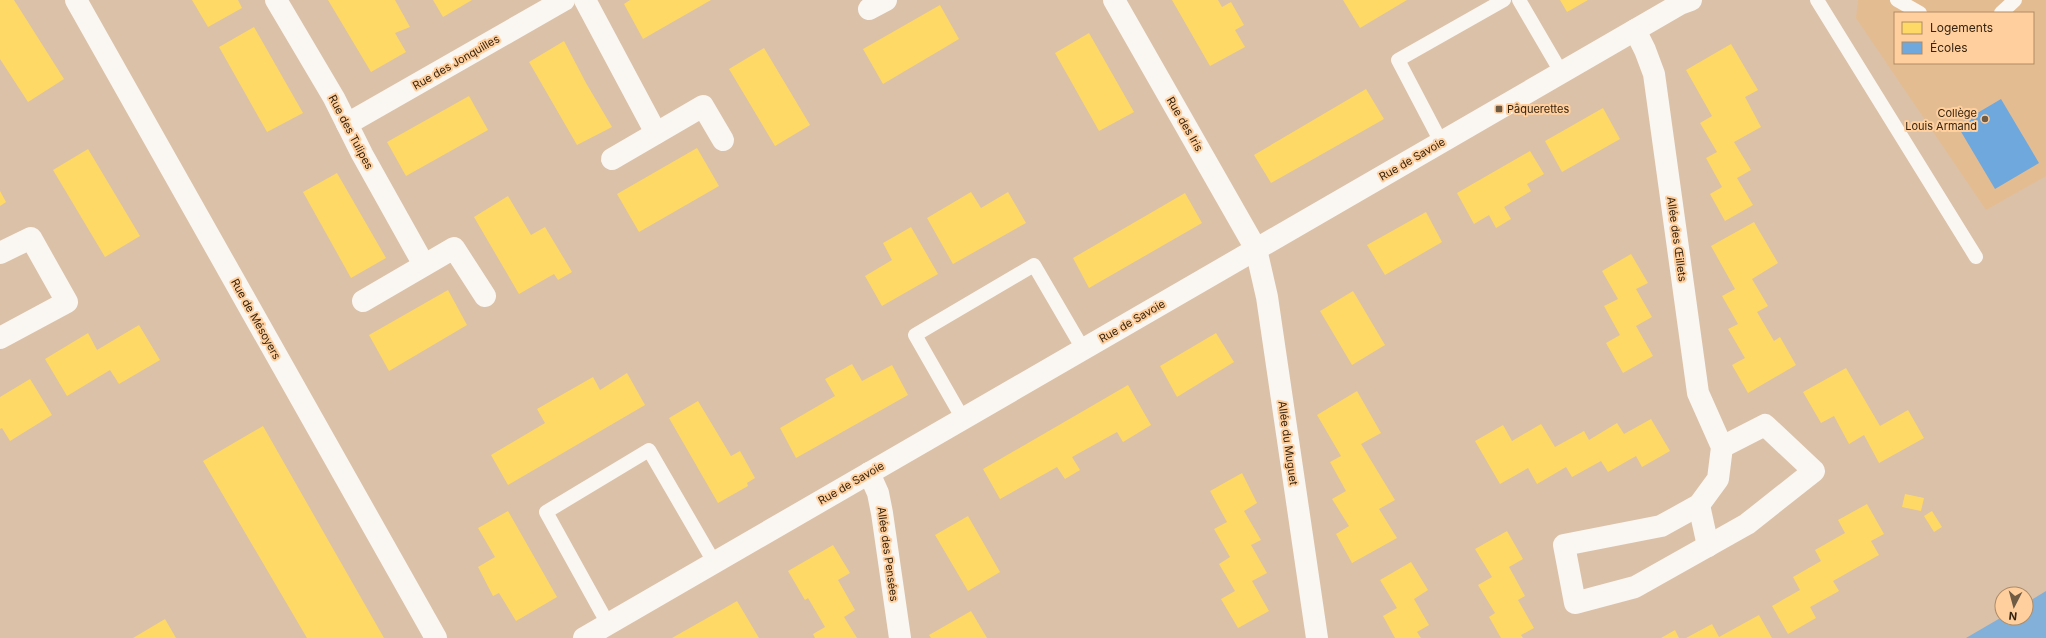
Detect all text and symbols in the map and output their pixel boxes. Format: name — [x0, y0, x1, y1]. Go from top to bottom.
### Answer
legend — [1894, 12, 2034, 64]
text: Logements — [1930, 20, 1993, 35]
street label: Rue des Jonquilles — [410, 31, 502, 93]
text: Écoles — [1930, 40, 1968, 55]
street label: Rue des Tulipes — [326, 92, 377, 172]
street label: Rue des Iris — [1164, 94, 1206, 154]
place label: Pâquerettes — [1507, 102, 1569, 116]
marker: Pâquerettes — [1494, 104, 1504, 114]
place label: Collège Louis Armand — [1905, 106, 1977, 133]
marker: Collège Louis Armand — [1980, 114, 1990, 124]
street label: Rue de Savoie — [1376, 134, 1448, 184]
street label: Allée des Œillets — [1664, 196, 1690, 283]
street label: Rue de Mésoyers — [228, 276, 284, 362]
street label: Rue de Savoie — [1096, 296, 1168, 346]
street label: Allée du Muguet — [1275, 400, 1301, 486]
street label: Rue de Savoie — [815, 458, 887, 508]
street label: Allée des Pensées — [874, 506, 902, 602]
north arrow — [1994, 586, 2034, 626]
text: N — [2008, 609, 2018, 623]

